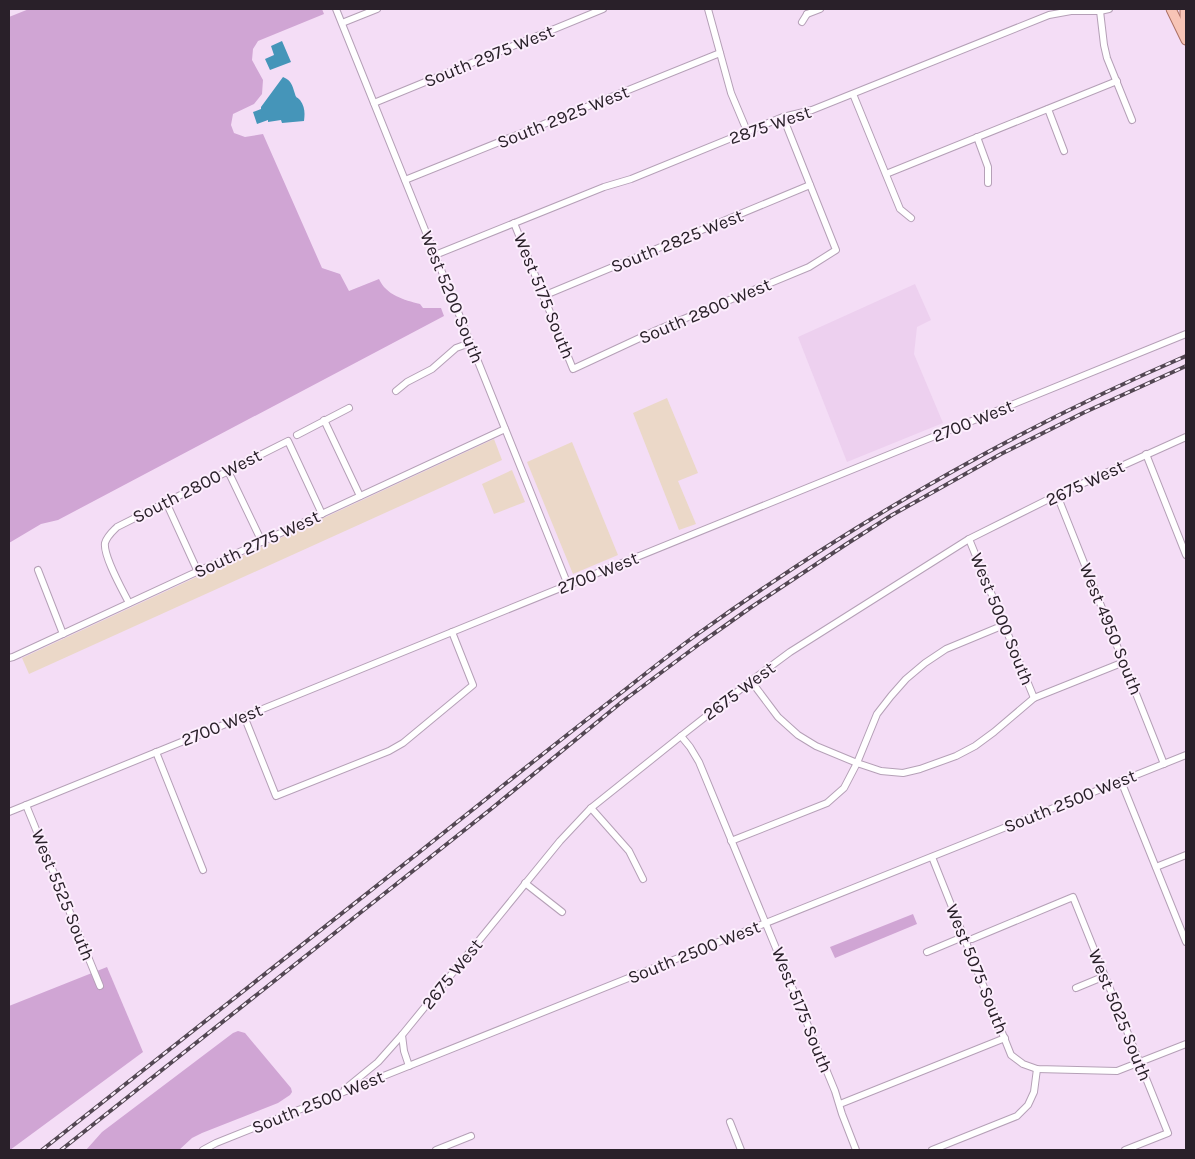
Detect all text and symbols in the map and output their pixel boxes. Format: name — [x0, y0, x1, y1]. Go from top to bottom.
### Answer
street label: South 2975 West — [421, 20, 557, 92]
street label: South 2925 West — [494, 80, 632, 153]
street label: 2875 West — [726, 101, 814, 149]
street label: South 2825 West — [608, 204, 747, 278]
street label: West 5200 South — [415, 228, 489, 366]
street label: West 5175 South — [509, 230, 579, 362]
street label: South 2800 West — [636, 273, 775, 349]
street label: 2700 West — [929, 395, 1017, 447]
street label: South 2800 West — [129, 444, 265, 528]
street label: 2675 West — [1042, 455, 1128, 511]
street label: South 2775 West — [191, 505, 324, 583]
street label: 2700 West — [554, 547, 642, 599]
street label: West 5000 South — [965, 550, 1039, 688]
street label: West 4950 South — [1075, 560, 1147, 698]
street label: 2675 West — [699, 657, 780, 725]
street label: 2700 West — [178, 699, 266, 751]
street label: South 2500 West — [1001, 764, 1140, 838]
street label: West 5525 South — [27, 826, 99, 964]
street label: West 5075 South — [941, 901, 1013, 1037]
street label: South 2500 West — [625, 915, 764, 989]
street label: 2675 West — [417, 934, 487, 1014]
street label: West 5175 South — [767, 944, 837, 1076]
street label: West 5025 South — [1084, 946, 1156, 1084]
street label: South 2500 West — [249, 1065, 388, 1139]

